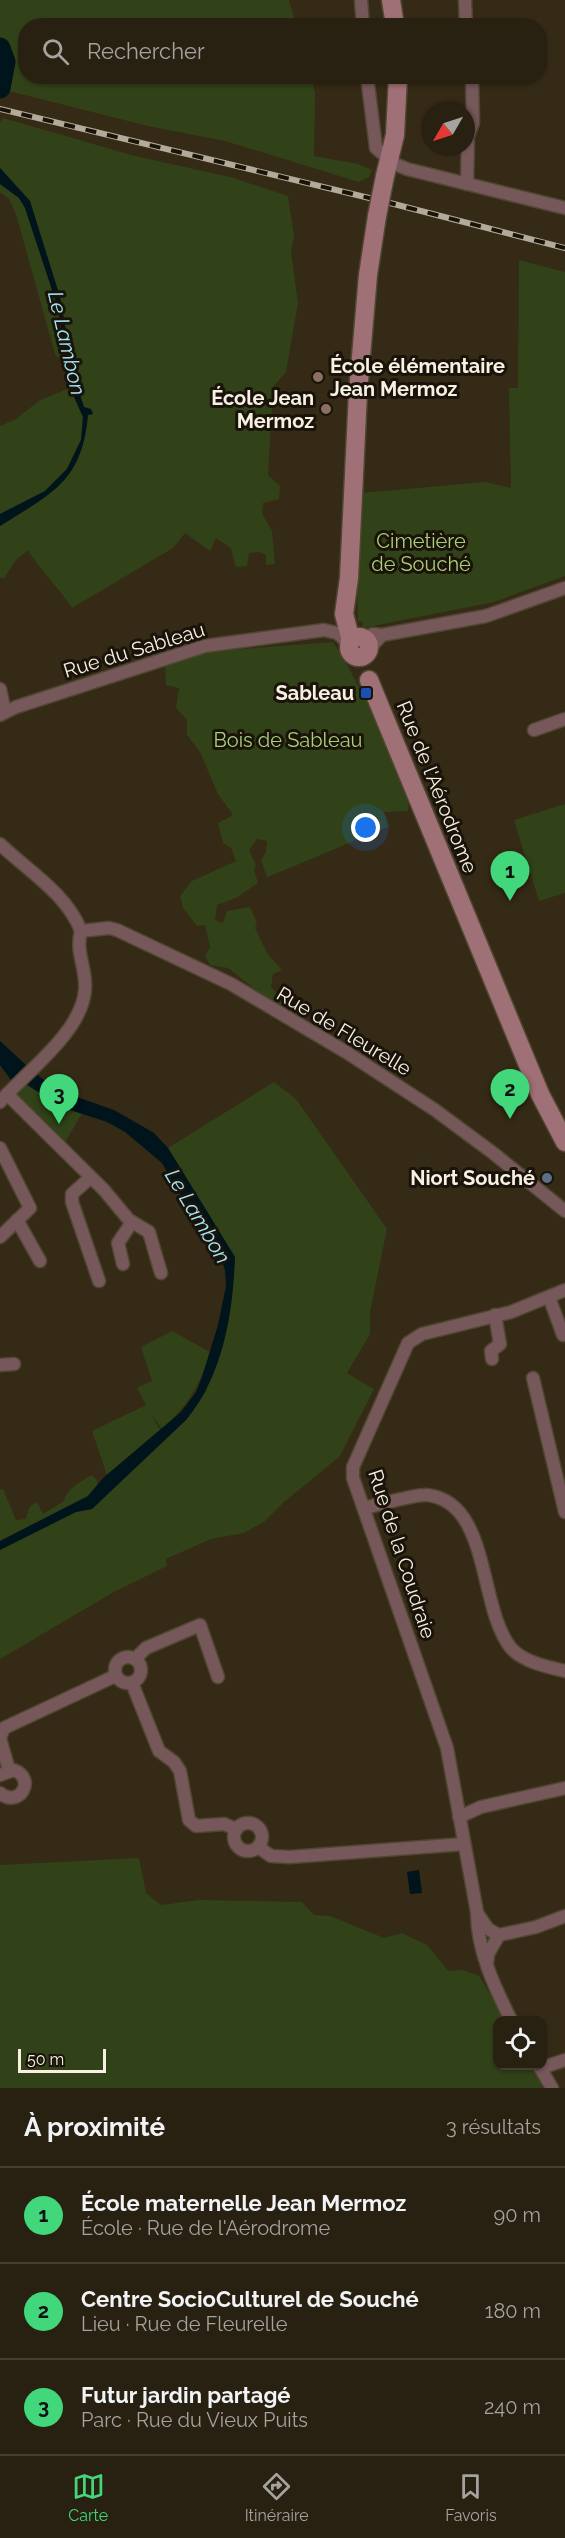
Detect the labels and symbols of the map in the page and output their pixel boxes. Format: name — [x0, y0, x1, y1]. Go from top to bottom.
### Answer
north arrow — [421, 102, 475, 156]
water label: Le Lambon — [43, 288, 91, 398]
place label: École élémentaire Jean Mermoz — [330, 354, 505, 401]
marker: École élémentaire Jean Mermoz — [311, 370, 325, 384]
place label: École Jean Mermoz — [211, 386, 314, 433]
marker: École Jean Mermoz — [319, 402, 333, 416]
park label: Cimetière de Souché — [371, 529, 471, 576]
street label: Rue du Sableau — [60, 617, 208, 683]
place label: Sableau — [275, 681, 354, 705]
marker: Sableau — [359, 686, 373, 700]
street label: Rue de l'Aérodrome — [392, 697, 483, 877]
park label: Bois de Sableau — [214, 728, 362, 752]
your location — [351, 813, 380, 842]
pin: 1 — [490, 852, 530, 901]
street label: Rue de Fleurelle — [272, 981, 416, 1081]
pin: 2 — [490, 1070, 530, 1119]
pin: 3 — [40, 1074, 78, 1124]
water label: Le Lambon — [160, 1164, 236, 1268]
place label: Niort Souché — [410, 1166, 535, 1190]
marker: Niort Souché — [540, 1171, 554, 1185]
street label: Rue de la Coudraie — [363, 1466, 441, 1642]
scale bar — [18, 2046, 106, 2074]

